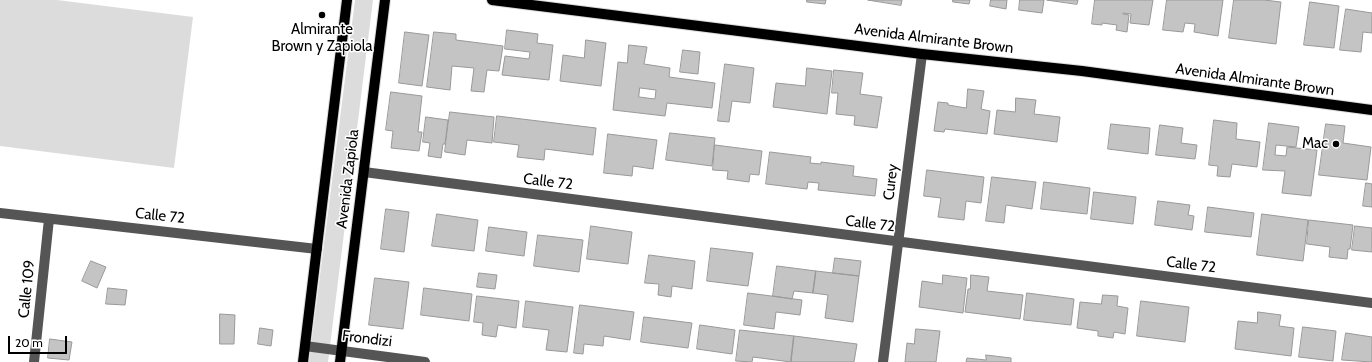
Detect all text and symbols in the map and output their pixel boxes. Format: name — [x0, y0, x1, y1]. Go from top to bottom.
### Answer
marker: Almirante Brown y Zapiola — [317, 10, 327, 20]
street label: Avenida Almirante Brown — [853, 20, 1015, 58]
place label: Almirante Brown y Zapiola — [272, 21, 372, 56]
street label: Avenida Almirante Brown — [1174, 60, 1336, 100]
street label: Avenida Zapiola — [333, 128, 363, 230]
place label: Mac — [1302, 135, 1328, 153]
marker: Mac — [1331, 139, 1341, 149]
street label: Curey — [880, 163, 902, 201]
street label: Calle 72 — [522, 170, 574, 194]
street label: Calle 72 — [134, 204, 186, 228]
street label: Calle 72 — [844, 212, 896, 236]
street label: Calle 72 — [1165, 253, 1217, 277]
street label: Calle 109 — [15, 259, 39, 319]
street label: Frondizi — [341, 327, 393, 351]
scale bar — [10, 328, 69, 354]
text: 20 m — [15, 335, 43, 350]

